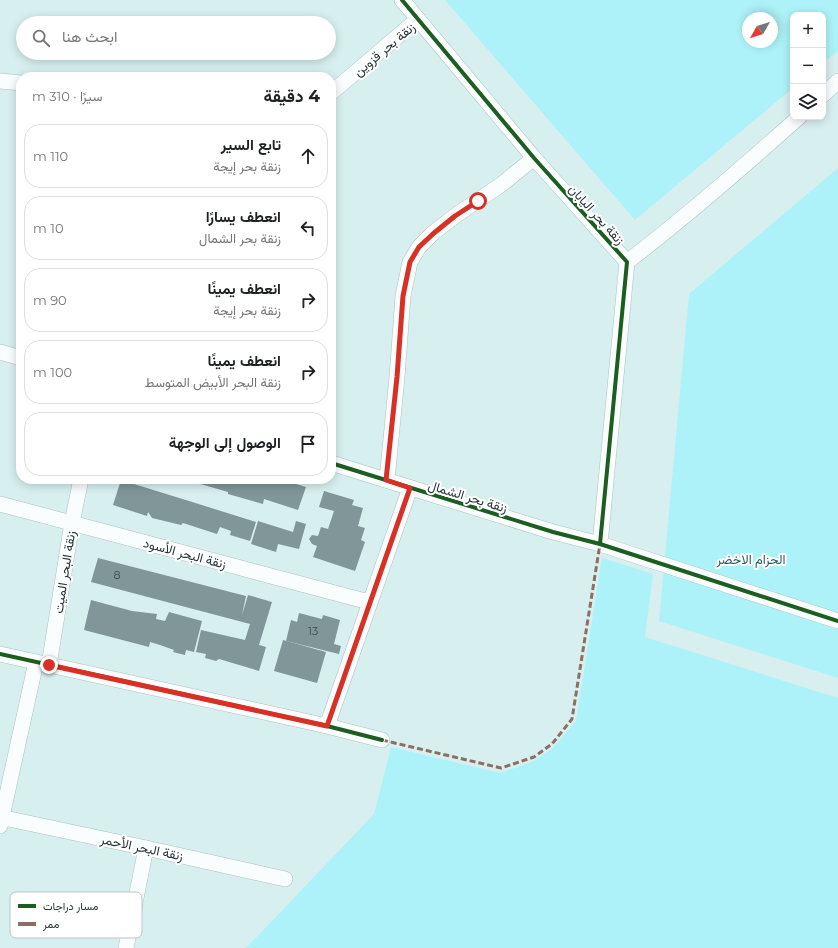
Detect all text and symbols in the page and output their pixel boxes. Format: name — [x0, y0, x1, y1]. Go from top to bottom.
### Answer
north arrow — [742, 12, 778, 48]
map controls — [790, 12, 826, 120]
button: + — [790, 12, 826, 48]
search box — [16, 16, 336, 60]
street label: زنقة بحر قزوين — [350, 19, 419, 80]
icon: search — [30, 27, 52, 49]
text: ابحث هنا — [62, 27, 117, 46]
button: − — [790, 48, 826, 84]
button: layers — [790, 84, 826, 120]
text: 4 دقيقة — [263, 86, 320, 106]
text: سيرًا · 310 m — [32, 88, 103, 104]
text: تابع السير — [221, 135, 281, 154]
icon: ahead — [297, 145, 319, 167]
text: 110 m — [33, 148, 68, 164]
text: زنقة بحر إيجة — [213, 158, 281, 174]
street label: زنقة بحر اليابان — [565, 180, 628, 248]
route start — [469, 192, 487, 210]
text: انعطف يسارًا — [206, 207, 281, 226]
icon: left — [297, 217, 319, 239]
text: 10 m — [33, 220, 64, 236]
text: زنقة بحر الشمال — [199, 230, 281, 246]
text: انعطف يمينًا — [208, 279, 281, 298]
icon: right — [297, 289, 319, 311]
text: 90 m — [33, 292, 67, 308]
text: زنقة بحر إيجة — [213, 302, 281, 318]
text: انعطف يمينًا — [208, 351, 281, 370]
icon: right — [297, 361, 319, 383]
text: 100 m — [33, 364, 72, 380]
text: زنقة البحر الأبيض المتوسط — [145, 374, 281, 390]
text: الوصول إلى الوجهة — [169, 433, 281, 452]
icon: arrive — [297, 433, 319, 455]
street label: زنقة بحر الشمال — [426, 476, 510, 517]
street label: زنقة البحر الميت — [50, 530, 79, 615]
street label: زنقة البحر الأسود — [142, 534, 228, 573]
park label: الحزام الاخضر — [715, 551, 786, 568]
house number: 8 — [113, 568, 121, 582]
house number: 13 — [308, 624, 318, 638]
route end — [40, 656, 58, 674]
street label: زنقة البحر الأحمر — [98, 830, 185, 865]
legend — [10, 892, 142, 938]
text: مسار دراجات — [43, 899, 99, 913]
text: ممر — [42, 917, 60, 931]

